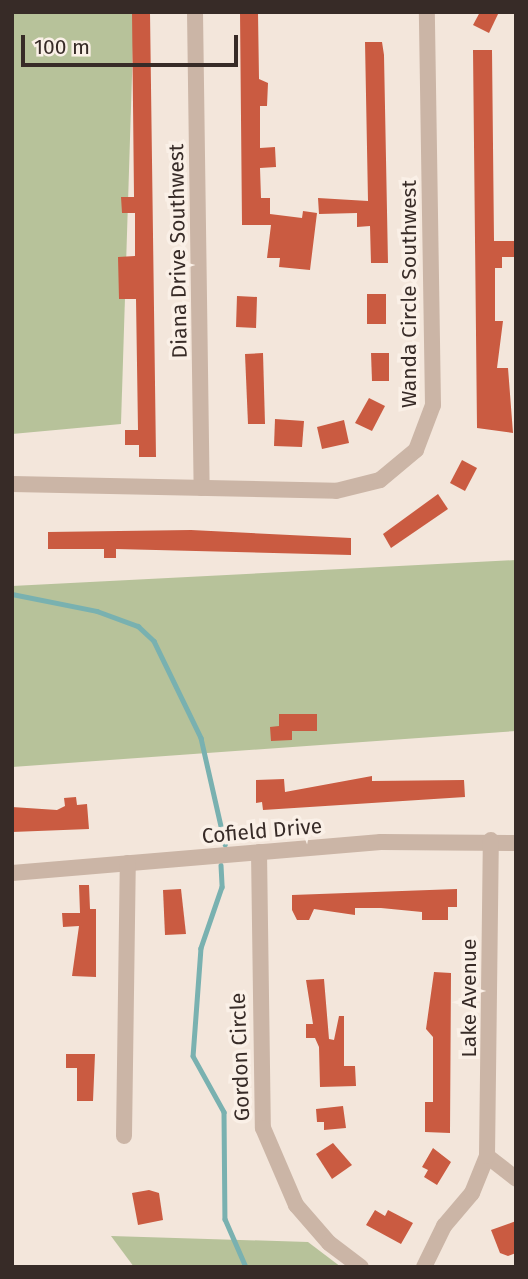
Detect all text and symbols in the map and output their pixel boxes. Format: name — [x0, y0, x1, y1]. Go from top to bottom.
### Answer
scale bar — [24, 21, 242, 65]
text: 100 m — [34, 34, 90, 60]
street label: Diana Drive Southwest — [164, 143, 192, 359]
street label: Wanda Circle Southwest — [396, 180, 422, 408]
street label: Cofield Drive — [201, 813, 323, 849]
street label: Lake Avenue — [456, 939, 482, 1057]
street label: Gordon Circle — [225, 992, 255, 1122]

